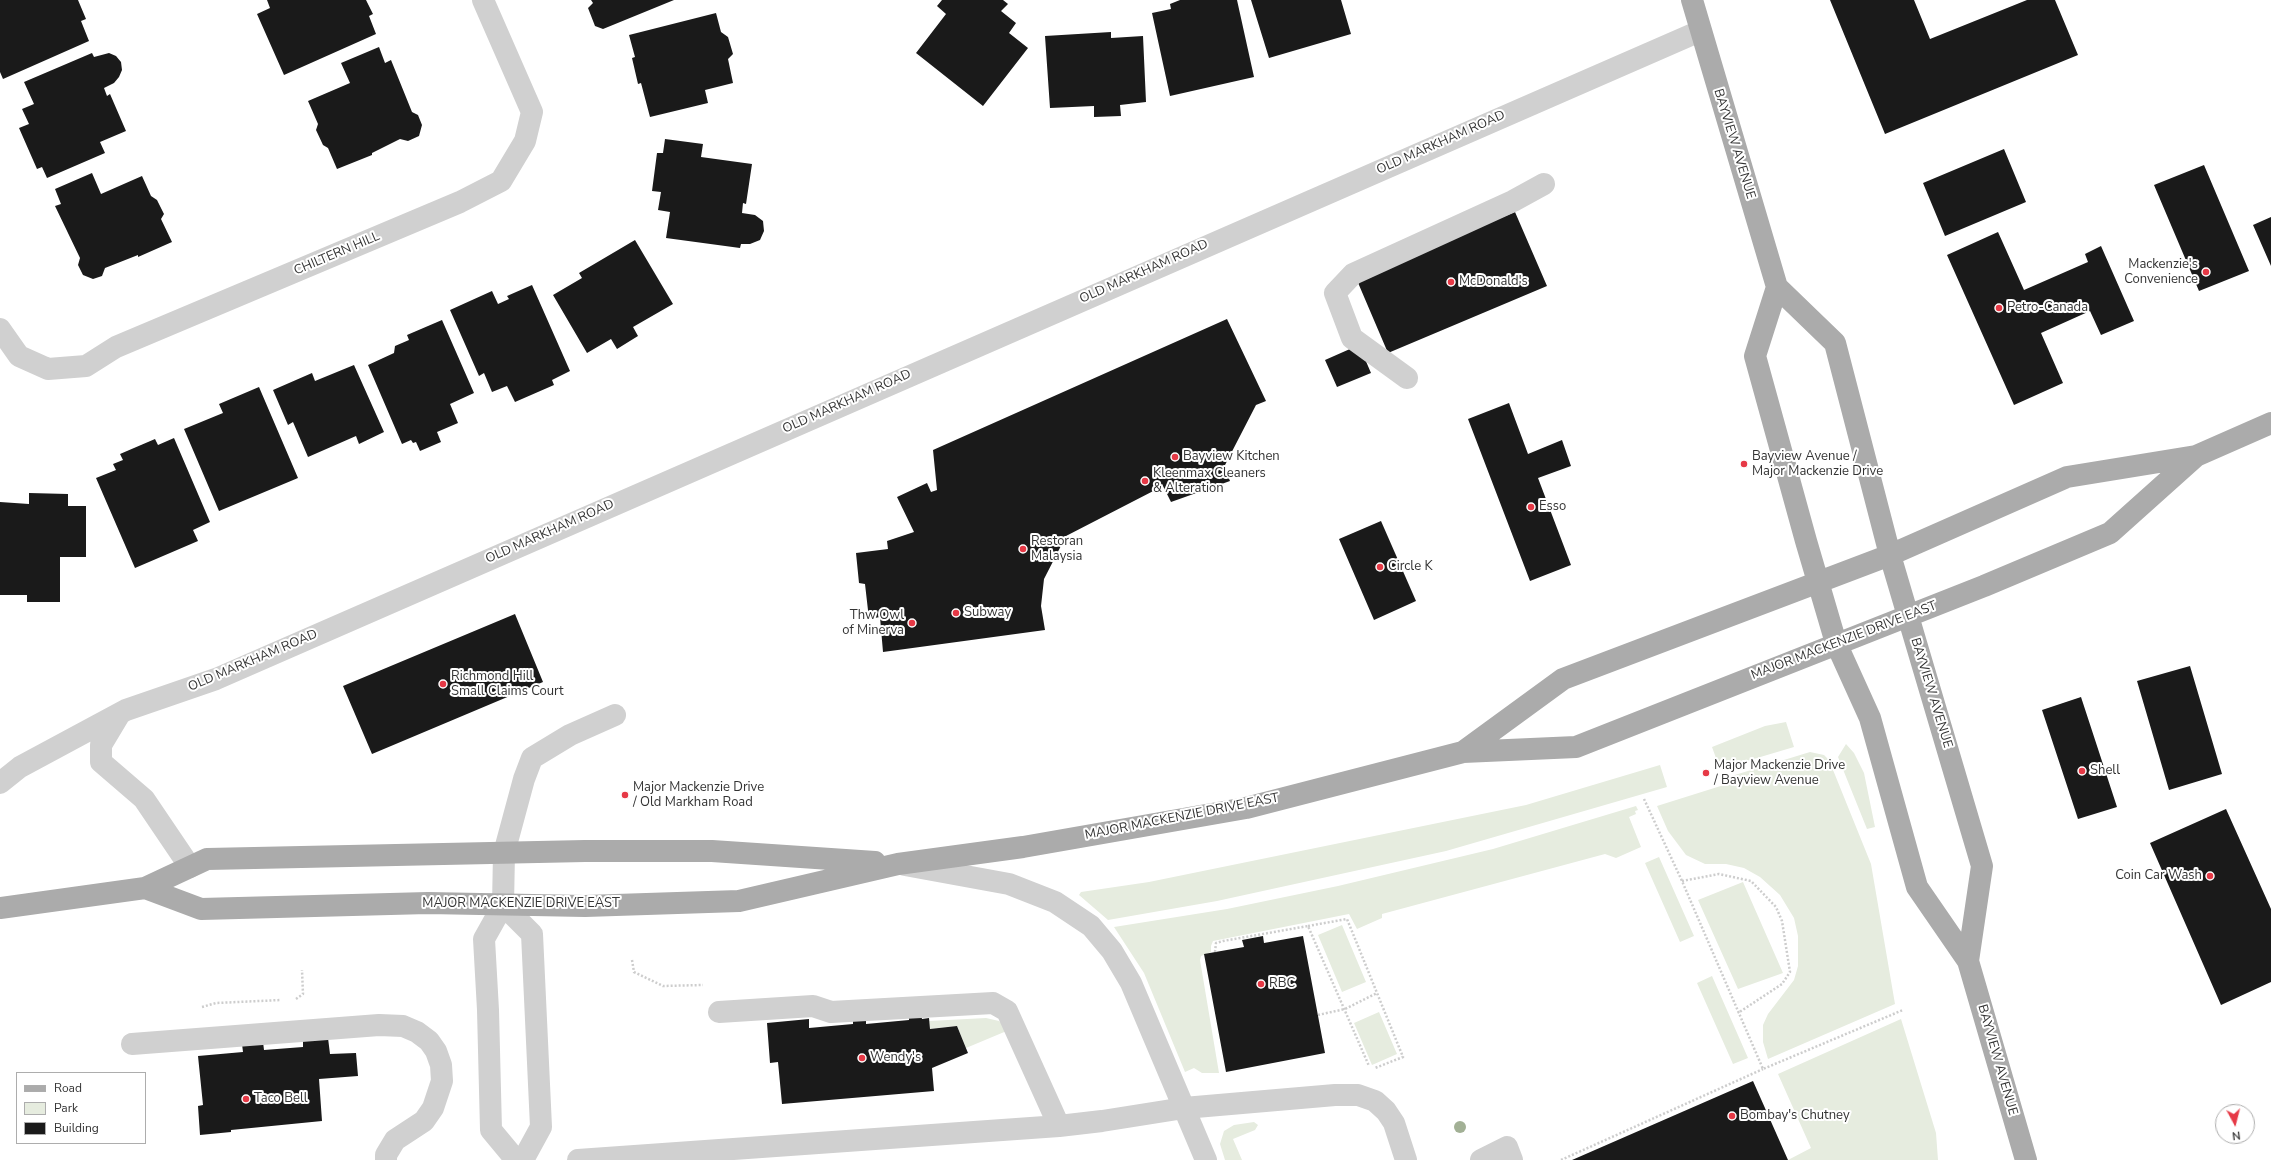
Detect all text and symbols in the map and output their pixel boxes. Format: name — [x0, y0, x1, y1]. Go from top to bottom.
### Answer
street label: BAYVIEW AVENUE — [1710, 87, 1758, 201]
street label: OLD MARKHAM ROAD — [1374, 108, 1508, 178]
street label: CHILTERN HILL — [292, 229, 382, 279]
street label: OLD MARKHAM ROAD — [1077, 237, 1211, 307]
place label: Mackenzie's Convenience — [2124, 257, 2198, 288]
marker: Mackenzie's Convenience — [2201, 267, 2211, 277]
place label: McDonald's — [1459, 274, 1528, 290]
marker: McDonald's — [1446, 277, 1456, 287]
place label: Petro-Canada — [2007, 300, 2088, 316]
marker: Petro-Canada — [1994, 303, 2004, 313]
street label: OLD MARKHAM ROAD — [780, 367, 914, 437]
place label: Bayview Kitchen — [1183, 449, 1280, 465]
place label: Bayview Avenue / Major Mackenzie Drive — [1752, 449, 1883, 480]
marker: Bayview Kitchen — [1170, 452, 1180, 462]
marker: Bayview Avenue / Major Mackenzie Drive — [1739, 459, 1749, 469]
place label: Kleenmax Cleaners & Alteration — [1153, 466, 1266, 497]
marker: Kleenmax Cleaners & Alteration — [1140, 476, 1150, 486]
street label: OLD MARKHAM ROAD — [483, 497, 617, 567]
place label: Esso — [1539, 499, 1566, 515]
marker: Esso — [1526, 502, 1536, 512]
place label: Restoran Malaysia — [1031, 534, 1083, 565]
marker: Restoran Malaysia — [1018, 544, 1028, 554]
place label: Circle K — [1388, 559, 1433, 575]
marker: Circle K — [1375, 562, 1385, 572]
street label: MAJOR MACKENZIE DRIVE EAST — [1749, 598, 1939, 684]
place label: Subway — [964, 605, 1011, 621]
place label: Thw Owl of Minerva — [842, 608, 904, 639]
marker: Subway — [951, 608, 961, 618]
marker: Thw Owl of Minerva — [907, 618, 917, 628]
street label: OLD MARKHAM ROAD — [186, 627, 320, 695]
street label: BAYVIEW AVENUE — [1907, 636, 1955, 750]
place label: Richmond Hill Small Claims Court — [451, 669, 564, 700]
marker: Richmond Hill Small Claims Court — [438, 679, 448, 689]
place label: Major Mackenzie Drive / Bayview Avenue — [1714, 758, 1845, 789]
place label: Shell — [2090, 763, 2120, 779]
marker: Shell — [2077, 766, 2087, 776]
marker: Major Mackenzie Drive / Bayview Avenue — [1701, 768, 1711, 778]
place label: Major Mackenzie Drive / Old Markham Road — [633, 780, 764, 811]
marker: Major Mackenzie Drive / Old Markham Road — [620, 790, 630, 800]
street label: MAJOR MACKENZIE DRIVE EAST — [1084, 791, 1280, 843]
place label: Coin Car Wash — [2115, 868, 2202, 884]
marker: Coin Car Wash — [2205, 871, 2215, 881]
street label: MAJOR MACKENZIE DRIVE EAST — [422, 896, 620, 912]
place label: RBC — [1269, 976, 1295, 992]
marker: RBC — [1256, 979, 1266, 989]
street label: BAYVIEW AVENUE — [1974, 1003, 2020, 1117]
place label: Wendy's — [870, 1050, 921, 1066]
marker: Wendy's — [857, 1053, 867, 1063]
legend — [16, 1072, 146, 1144]
text: Road — [54, 1080, 82, 1096]
place label: Taco Bell — [254, 1091, 308, 1107]
marker: Taco Bell — [241, 1094, 251, 1104]
text: Park — [54, 1100, 78, 1116]
north arrow — [2215, 1104, 2255, 1144]
place label: Bombay's Chutney — [1740, 1108, 1850, 1124]
marker: Bombay's Chutney — [1727, 1111, 1737, 1121]
text: Building — [54, 1120, 99, 1136]
text: N — [2231, 1127, 2241, 1143]

